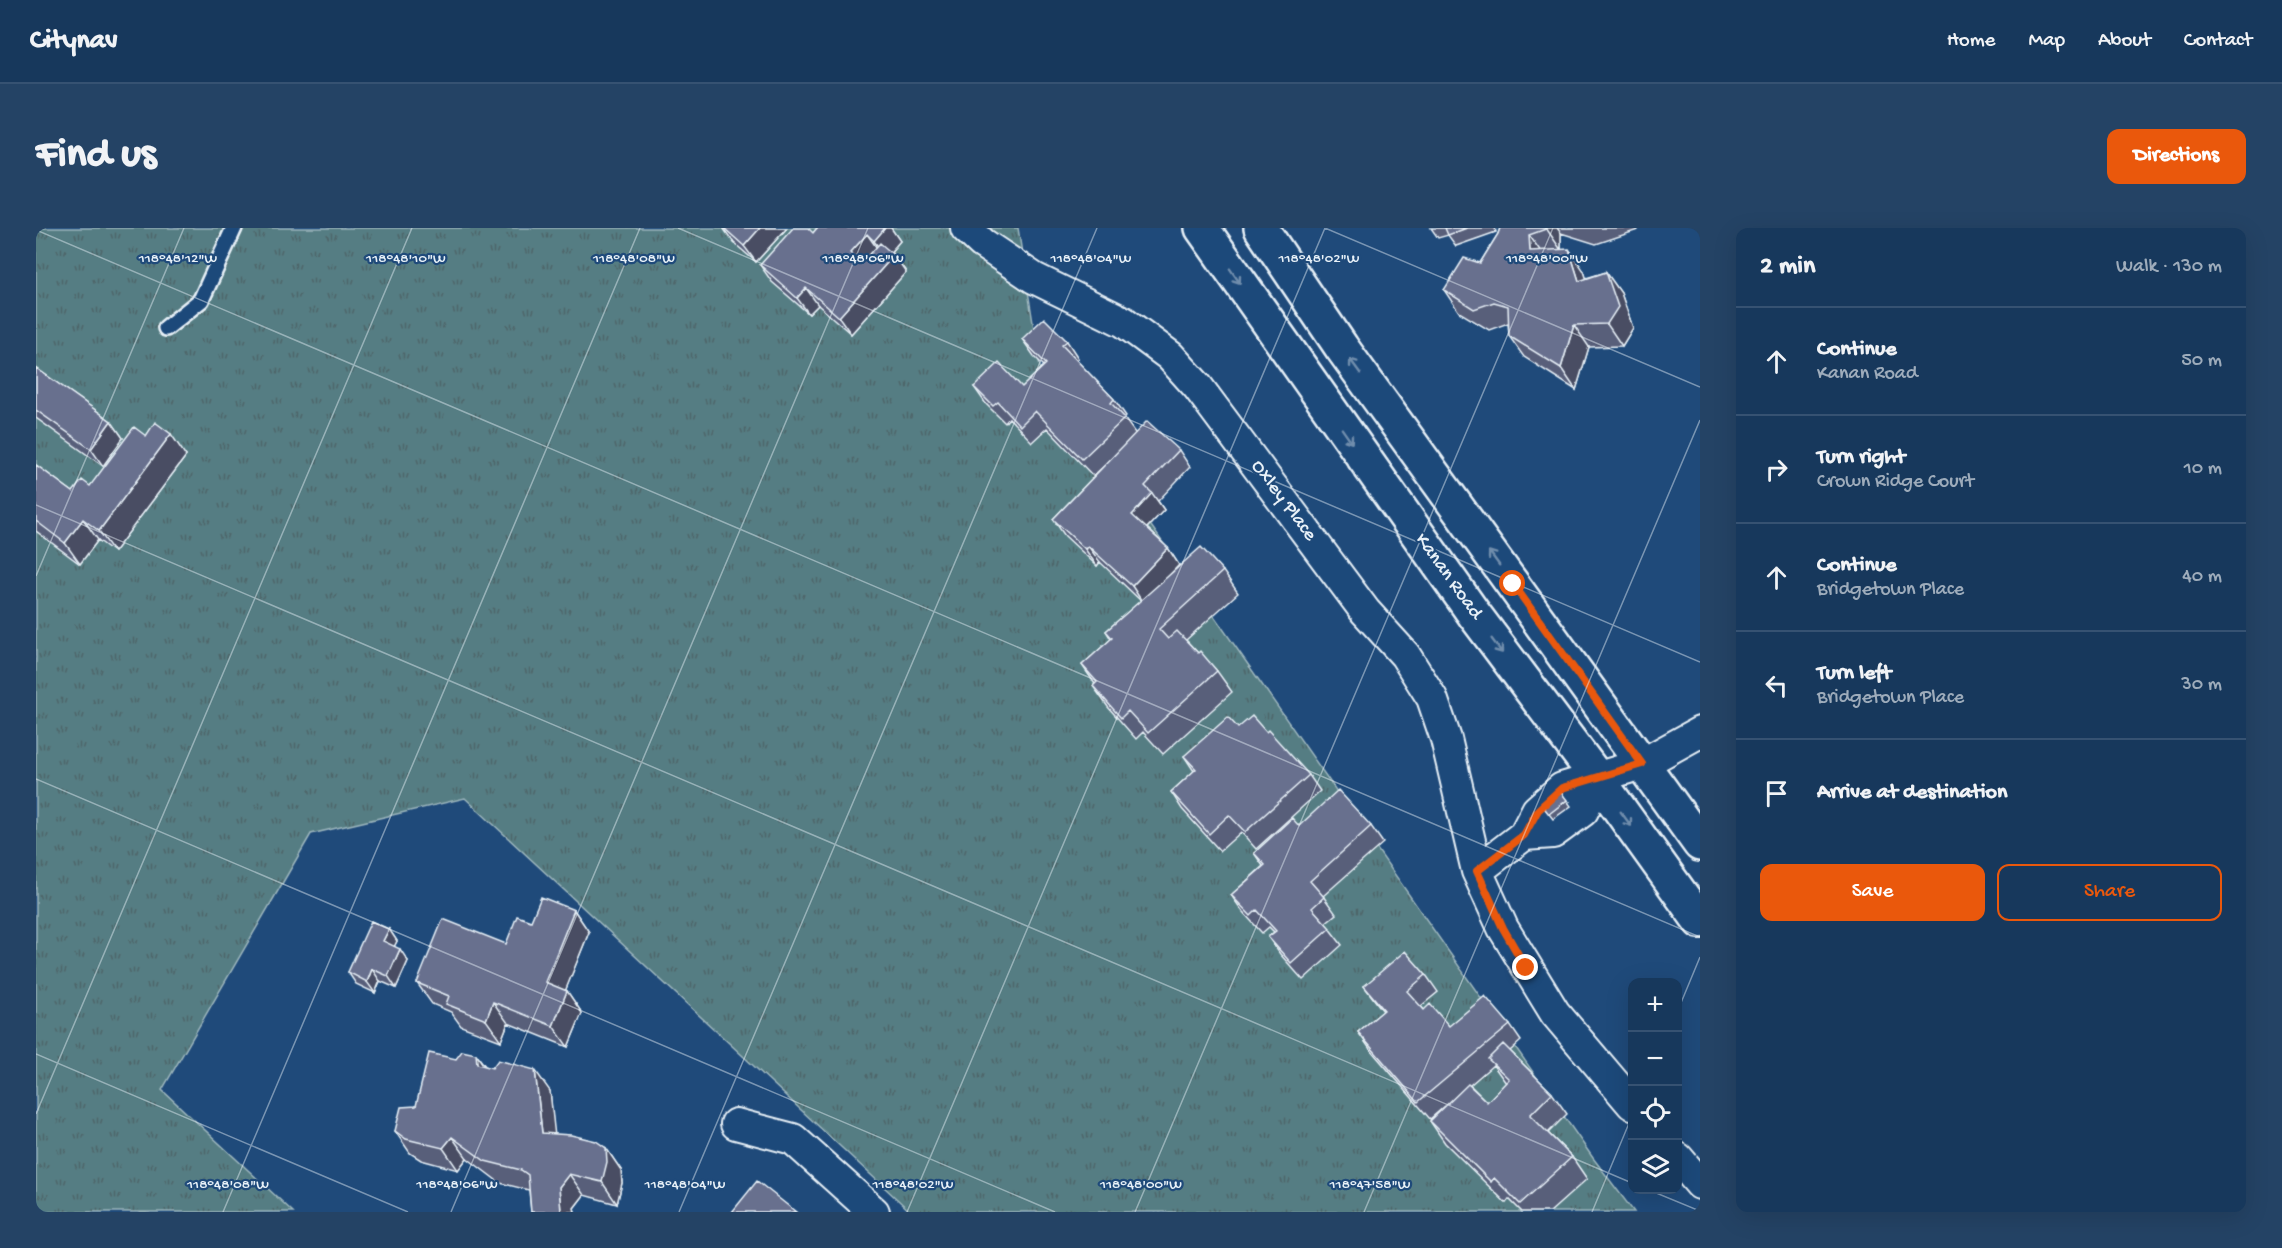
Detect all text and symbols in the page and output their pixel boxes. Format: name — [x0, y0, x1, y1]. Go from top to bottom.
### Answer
text: Citynav — [30, 25, 118, 58]
text: Home — [1947, 29, 1995, 54]
text: Map — [2028, 29, 2065, 54]
text: About — [2098, 29, 2151, 54]
text: Contact — [2184, 29, 2252, 54]
button: Directions — [2107, 129, 2246, 184]
text: Find us — [36, 132, 156, 181]
text: 118°48'12"W — [138, 250, 218, 268]
text: 118°48'10"W — [365, 250, 446, 268]
text: 118°48'08"W — [592, 250, 675, 268]
text: 118°48'06"W — [821, 250, 904, 268]
text: 118°48'04"W — [1050, 250, 1132, 268]
text: 118°48'02"W — [1277, 250, 1360, 268]
text: 118°48'00"W — [1505, 250, 1588, 268]
text: 2 min — [1760, 252, 1815, 283]
text: Walk · 130 m — [2116, 256, 2222, 279]
one-way arrow — [1229, 268, 1241, 284]
text: Continue — [1817, 337, 1897, 363]
icon: ahead — [1760, 345, 1793, 378]
text: 50 m — [2181, 350, 2222, 373]
one-way arrow — [1349, 358, 1361, 374]
text: Kanan Road — [1817, 363, 1918, 386]
one-way arrow — [1341, 427, 1353, 444]
text: Turn right — [1817, 445, 1905, 471]
icon: right — [1760, 453, 1793, 486]
street label: Oxley Place — [1245, 456, 1321, 547]
text: 10 m — [2184, 458, 2222, 481]
text: Crown Ridge Court — [1817, 471, 1974, 494]
street label: Kanan Road — [1409, 530, 1488, 626]
one-way arrow — [1488, 550, 1500, 566]
text: Continue — [1817, 553, 1897, 579]
icon: ahead — [1760, 561, 1793, 594]
text: 40 m — [2182, 566, 2222, 589]
route start — [1499, 570, 1525, 596]
text: Bridgetown Place — [1817, 579, 1964, 602]
one-way arrow — [1491, 637, 1504, 653]
text: Turn left — [1817, 661, 1891, 687]
icon: left — [1760, 669, 1793, 702]
text: 30 m — [2181, 674, 2222, 697]
text: Bridgetown Place — [1817, 687, 1964, 710]
icon: arrive — [1760, 777, 1793, 810]
text: Arrive at destination — [1817, 780, 2007, 806]
one-way arrow — [1620, 810, 1633, 826]
button: Save — [1760, 864, 1985, 921]
button: Share — [1997, 864, 2222, 921]
route end — [1512, 954, 1538, 980]
map controls — [1628, 978, 1682, 1194]
button: + — [1628, 978, 1682, 1032]
button: − — [1628, 1032, 1682, 1086]
button: locate — [1628, 1086, 1682, 1140]
button: layers — [1628, 1140, 1682, 1194]
text: 118°48'08"W — [186, 1176, 269, 1194]
text: 118°48'06"W — [415, 1176, 498, 1194]
text: 118°48'04"W — [644, 1176, 726, 1194]
text: 118°48'02"W — [871, 1176, 954, 1194]
text: 118°48'00"W — [1099, 1176, 1182, 1194]
text: 118°47'58"W — [1329, 1176, 1411, 1194]

